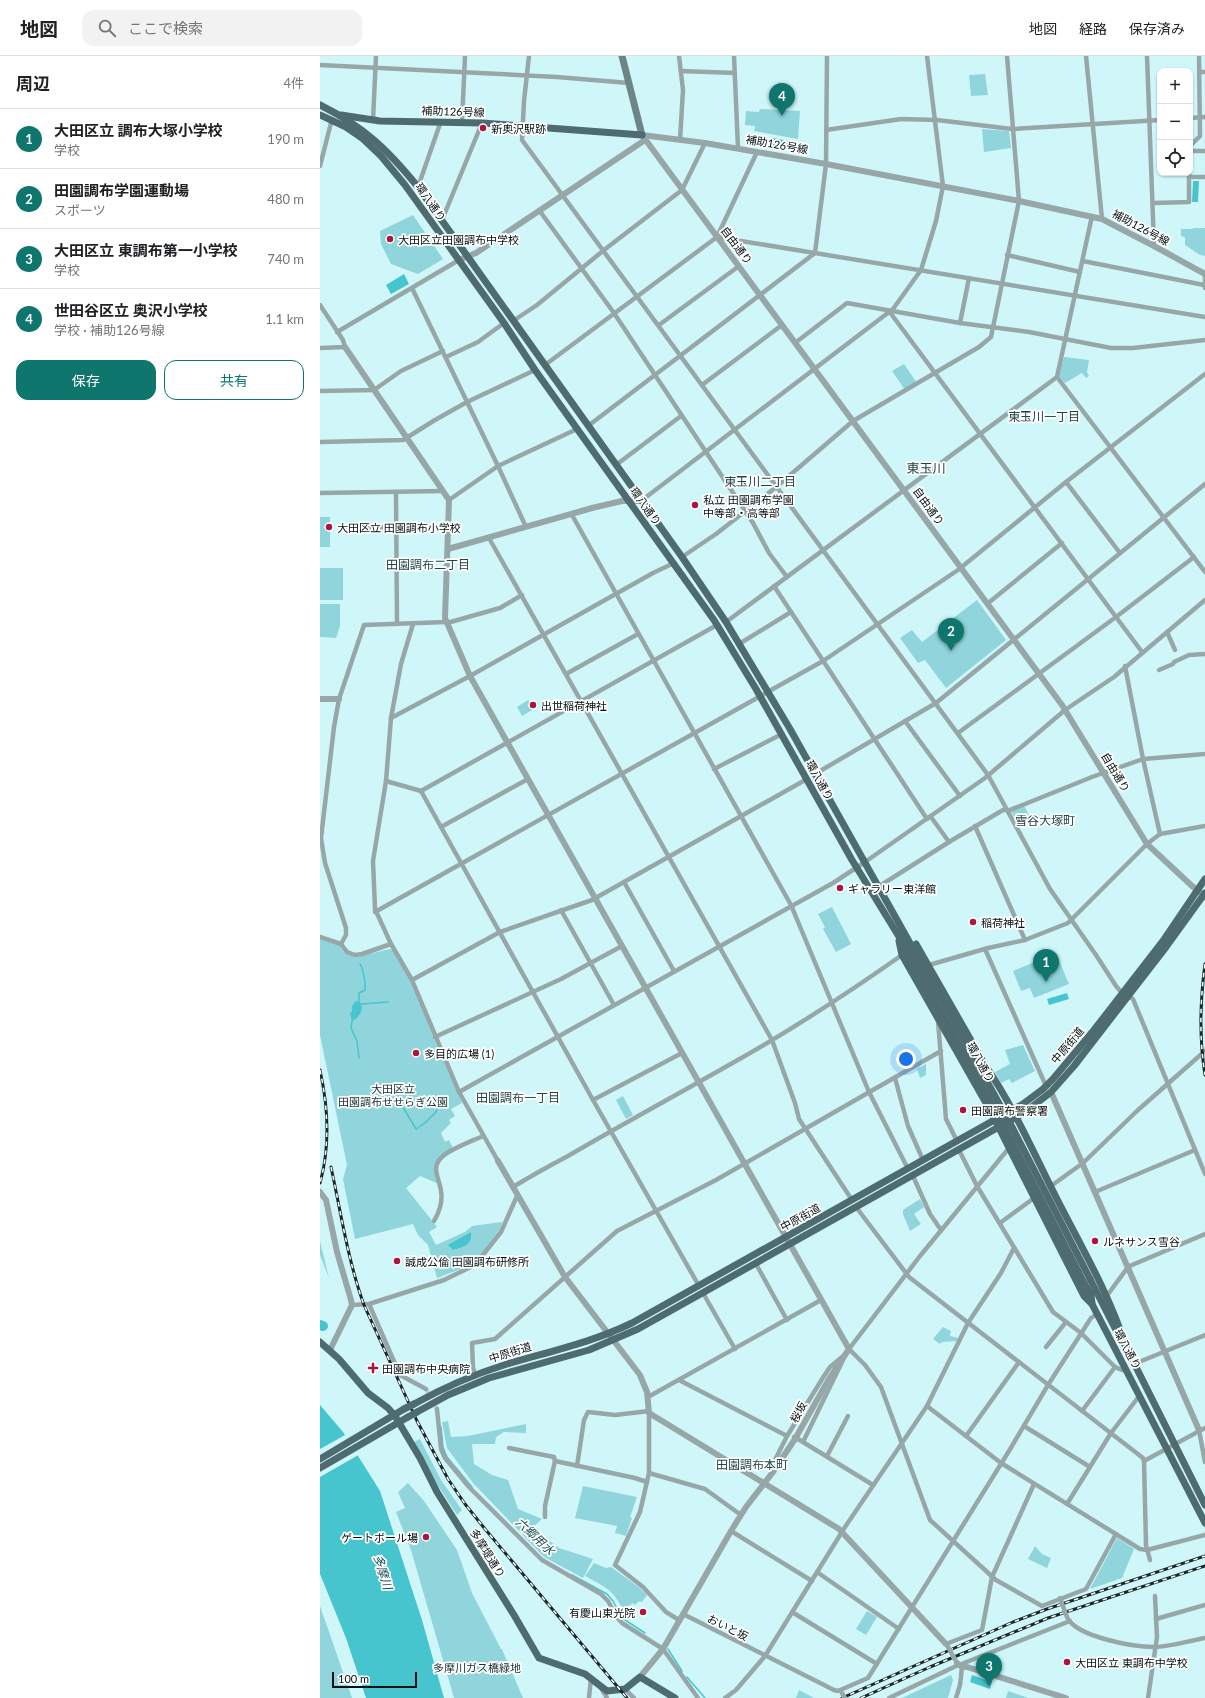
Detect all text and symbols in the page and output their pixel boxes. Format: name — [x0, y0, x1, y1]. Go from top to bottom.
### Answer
search box — [82, 10, 362, 46]
text: 地図 — [20, 17, 58, 40]
icon: search — [96, 17, 118, 39]
text: ここで検索 — [128, 19, 203, 37]
text: 地図 — [1029, 20, 1057, 37]
text: 経路 — [1079, 20, 1107, 37]
text: 保存済み — [1129, 20, 1185, 37]
map controls — [1157, 68, 1193, 176]
button: + — [1157, 68, 1193, 104]
text: 周辺 — [16, 73, 50, 94]
text: 4件 — [283, 75, 304, 91]
pin: 4 — [769, 83, 795, 116]
street label: 補助126号線 — [421, 103, 485, 119]
button: − — [1157, 104, 1193, 140]
text: 大田区立 調布大塚小学校 — [54, 121, 223, 139]
place label: 新奥沢駅跡 — [491, 122, 546, 135]
marker: 新奥沢駅跡 — [478, 123, 488, 133]
text: 1 — [25, 131, 33, 147]
text: 190 m — [267, 131, 304, 147]
street label: 補助126号線 — [745, 132, 809, 156]
button: locate — [1157, 140, 1193, 176]
text: 学校 — [54, 142, 80, 158]
street label: 環八通り — [413, 180, 449, 224]
text: 田園調布学園運動場 — [54, 181, 189, 199]
text: 2 — [25, 191, 33, 207]
text: 480 m — [267, 191, 304, 207]
text: スポーツ — [54, 202, 106, 218]
street label: 補助126号線 — [1110, 206, 1172, 248]
street label: 自由通り — [719, 224, 755, 266]
place label: 大田区立田園調布中学校 — [398, 233, 519, 246]
marker: 大田区立田園調布中学校 — [385, 234, 395, 244]
text: 大田区立 東調布第一小学校 — [54, 241, 238, 259]
text: 3 — [25, 251, 33, 267]
text: 740 m — [267, 251, 304, 267]
text: 学校 — [54, 262, 80, 278]
text: 世田谷区立 奥沢小学校 — [54, 301, 208, 319]
text: 4 — [25, 311, 33, 327]
text: 1.1 km — [265, 311, 304, 327]
text: 学校 · 補助126号線 — [54, 322, 165, 338]
button: 保存 — [16, 360, 156, 400]
button: 共有 — [164, 360, 304, 400]
district label: 東玉川一丁目 — [1008, 409, 1080, 424]
district label: 東玉川 — [906, 460, 946, 476]
district label: 東玉川二丁目 — [724, 474, 796, 489]
street label: 環八通り — [628, 484, 664, 528]
street label: 自由通り — [911, 484, 947, 528]
place label: 私立 田園調布学園 中等部・高等部 — [703, 493, 794, 519]
marker: 私立 田園調布学園 中等部・高等部 — [690, 500, 700, 510]
place label: 大田区立 田園調布小学校 — [337, 521, 461, 534]
marker: 大田区立 田園調布小学校 — [324, 522, 334, 532]
district label: 田園調布二丁目 — [386, 557, 470, 572]
pin: 2 — [938, 618, 964, 651]
place label: 出世稲荷神社 — [541, 699, 607, 712]
marker: 出世稲荷神社 — [528, 700, 538, 710]
street label: 自由通り — [1099, 750, 1133, 794]
street label: 環八通り — [804, 758, 836, 802]
district label: 雪谷大塚町 — [1015, 813, 1075, 828]
place label: ギャラリー東洋館 — [848, 882, 936, 895]
marker: ギャラリー東洋館 — [835, 883, 845, 893]
place label: 稲荷神社 — [981, 916, 1025, 929]
marker: 稲荷神社 — [968, 917, 978, 927]
pin: 1 — [1033, 949, 1059, 982]
street label: 中原街道 — [1048, 1024, 1086, 1066]
street label: 環八通り — [965, 1040, 997, 1084]
place label: 多目的広場 (1) — [424, 1047, 494, 1060]
marker: 多目的広場 (1) — [411, 1048, 421, 1058]
your location — [896, 1049, 916, 1069]
park label: 大田区立 田園調布せせらぎ公園 — [338, 1082, 448, 1108]
district label: 田園調布一丁目 — [476, 1090, 560, 1105]
place label: 田園調布警察署 — [971, 1104, 1048, 1117]
marker: 田園調布警察署 — [958, 1105, 968, 1115]
street label: 中原街道 — [778, 1201, 822, 1233]
place label: ルネサンス雪谷 — [1103, 1235, 1180, 1248]
marker: ルネサンス雪谷 — [1090, 1236, 1100, 1246]
place label: 誠成公倫 田園調布研修所 — [405, 1255, 530, 1268]
marker: 誠成公倫 田園調布研修所 — [392, 1256, 402, 1266]
street label: 環八通り — [1112, 1327, 1144, 1371]
street label: 中原街道 — [487, 1339, 533, 1365]
marker: 田園調布中央病院 — [367, 1362, 379, 1374]
place label: 田園調布中央病院 — [382, 1362, 470, 1375]
street label: 桜坂 — [787, 1399, 809, 1425]
district label: 田園調布本町 — [716, 1457, 788, 1472]
water label: 六郷用水 — [512, 1514, 559, 1559]
street label: 多摩堤通り — [468, 1526, 508, 1580]
place label: ゲートボール場 — [341, 1531, 418, 1544]
marker: ゲートボール場 — [421, 1532, 431, 1542]
water label: 多摩川 — [371, 1553, 396, 1593]
place label: 有慶山東光院 — [569, 1606, 635, 1619]
marker: 有慶山東光院 — [638, 1607, 648, 1617]
street label: おいと坂 — [705, 1611, 751, 1643]
pin: 3 — [976, 1653, 1002, 1686]
place label: 大田区立 東調布中学校 — [1075, 1656, 1188, 1669]
marker: 大田区立 東調布中学校 — [1062, 1657, 1072, 1667]
park label: 多摩川ガス橋緑地 — [433, 1661, 521, 1674]
scale bar — [332, 1670, 417, 1689]
text: 100 m — [338, 1672, 369, 1685]

